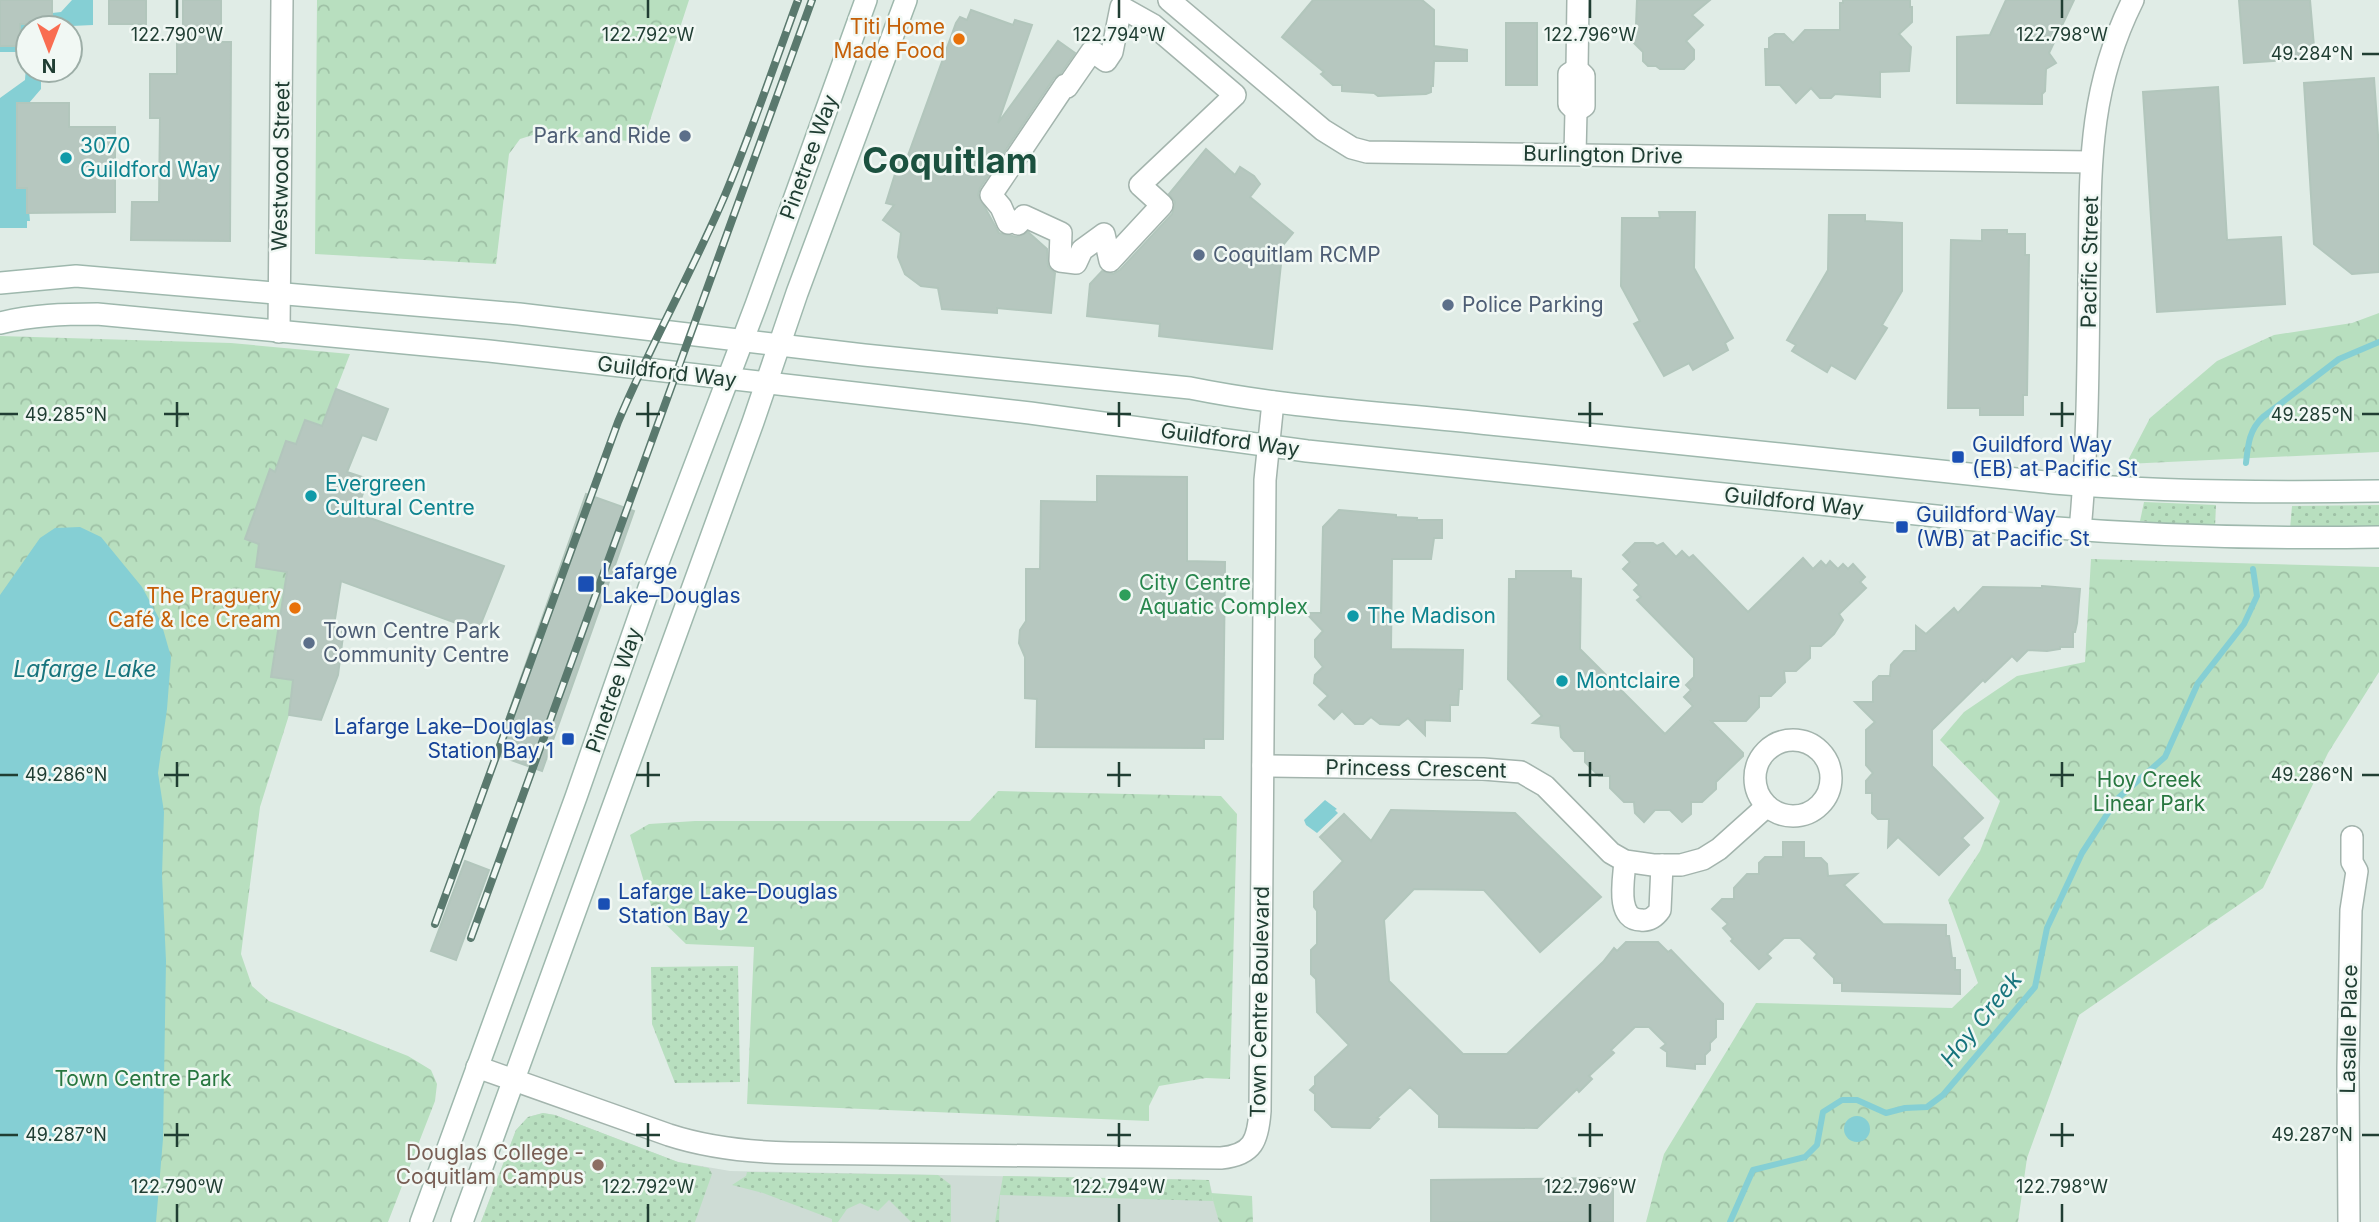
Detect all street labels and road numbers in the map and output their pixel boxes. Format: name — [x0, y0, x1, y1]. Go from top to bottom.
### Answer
street label: Westwood Street — [267, 81, 294, 251]
street label: Pinetree Way — [774, 91, 843, 223]
street label: Burlington Drive — [1523, 141, 1683, 168]
street label: Pacific Street — [2076, 196, 2103, 328]
street label: Guildford Way — [596, 351, 738, 392]
street label: Guildford Way — [1159, 417, 1301, 462]
street label: Guildford Way — [1723, 482, 1865, 521]
street label: Pinetree Way — [580, 624, 647, 756]
street label: Princess Crescent — [1325, 754, 1507, 783]
street label: Town Centre Boulevard — [1245, 886, 1274, 1118]
street label: Lasalle Place — [2335, 964, 2362, 1094]

